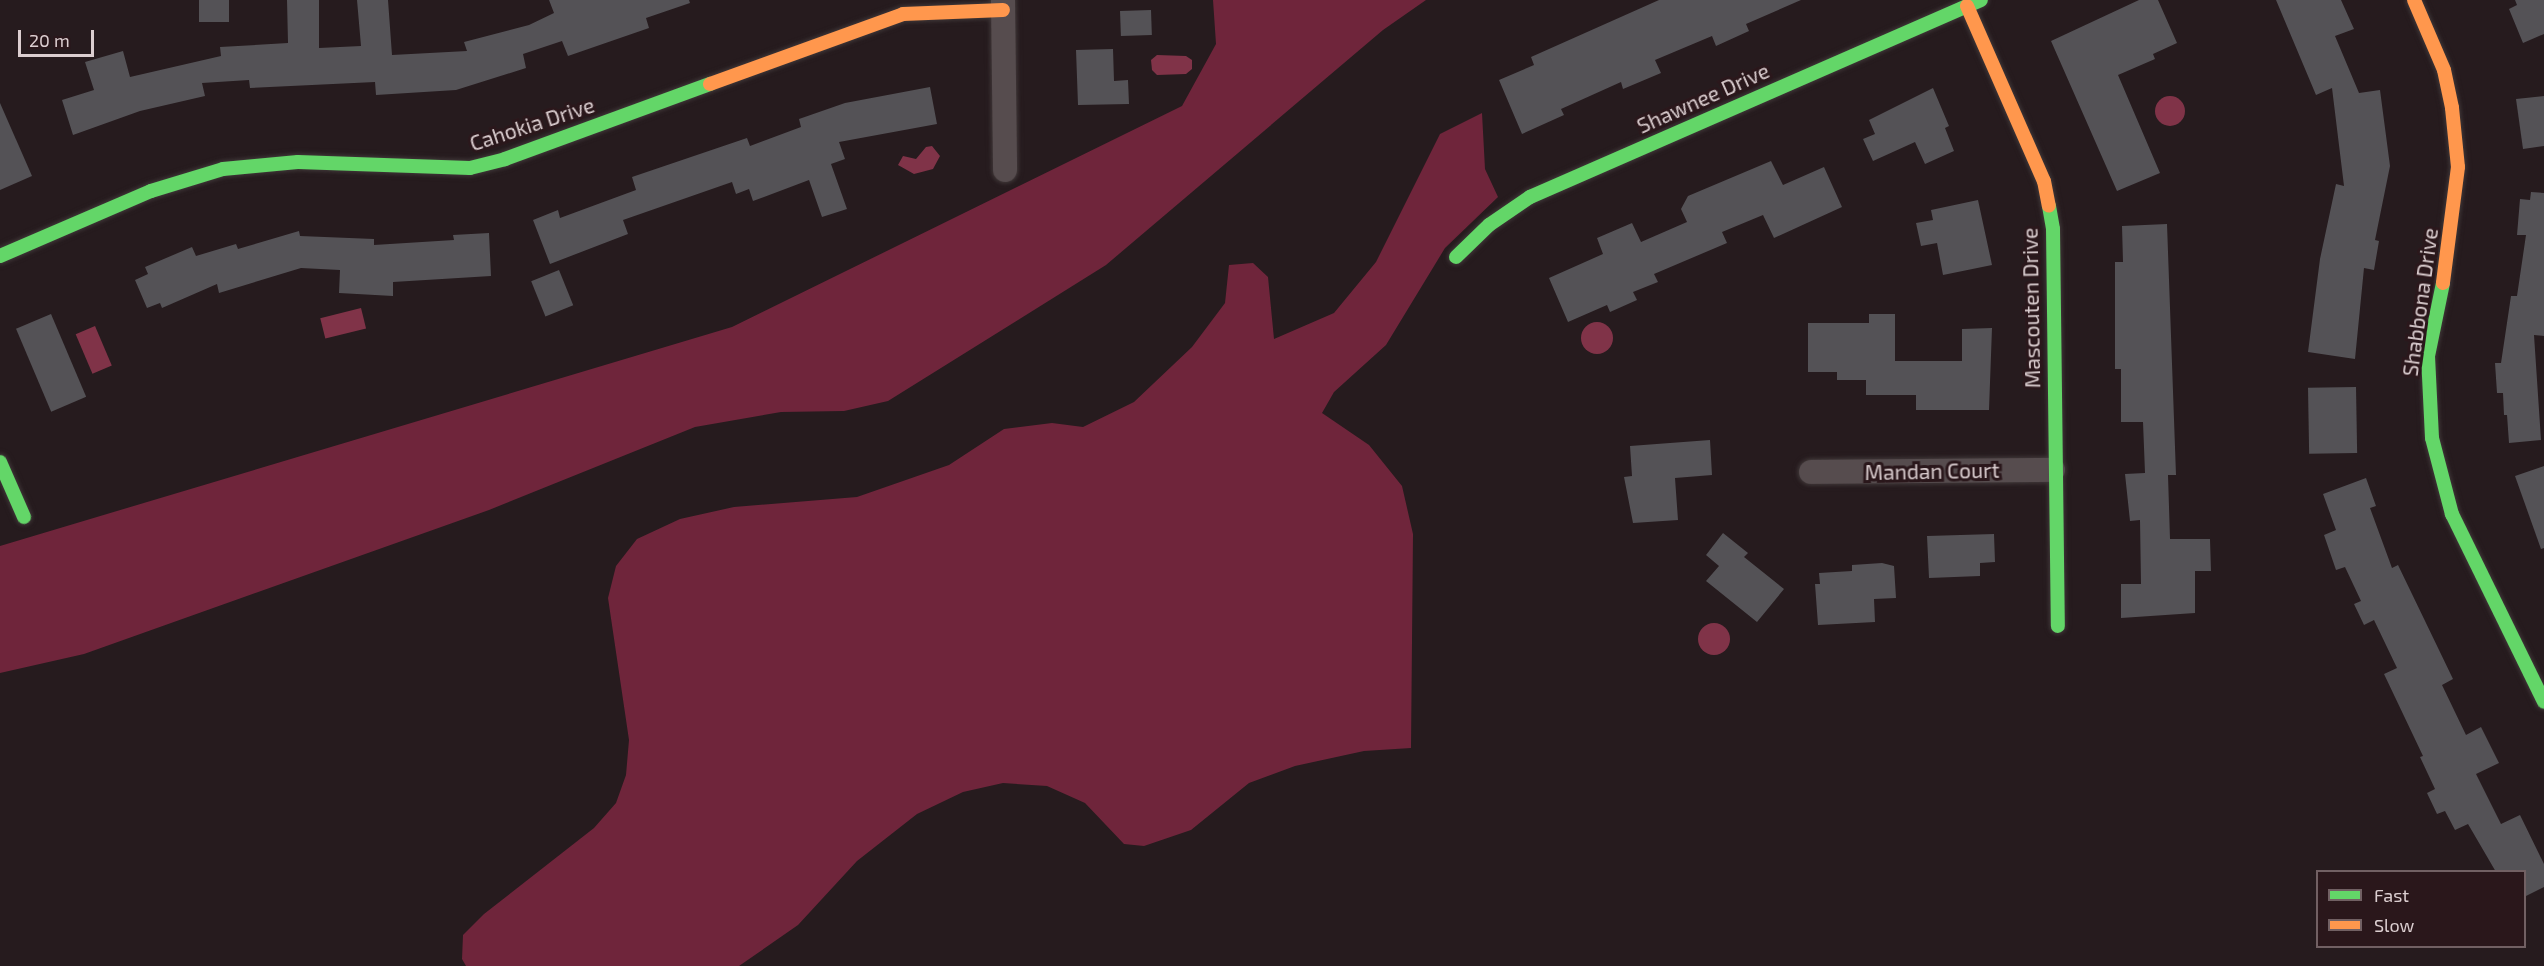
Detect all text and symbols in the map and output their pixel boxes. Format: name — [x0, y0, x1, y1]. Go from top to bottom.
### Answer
scale bar — [21, 18, 98, 56]
text: 20 m — [29, 29, 70, 51]
street label: Shawnee Drive — [1633, 58, 1773, 138]
street label: Cahokia Drive — [466, 92, 598, 156]
street label: Shabbona Drive — [2397, 226, 2443, 378]
street label: Mascouten Drive — [2017, 227, 2045, 389]
street label: Mandan Court — [1864, 457, 2000, 485]
legend — [2316, 870, 2526, 948]
text: Fast — [2374, 884, 2409, 906]
text: Slow — [2374, 914, 2414, 936]

